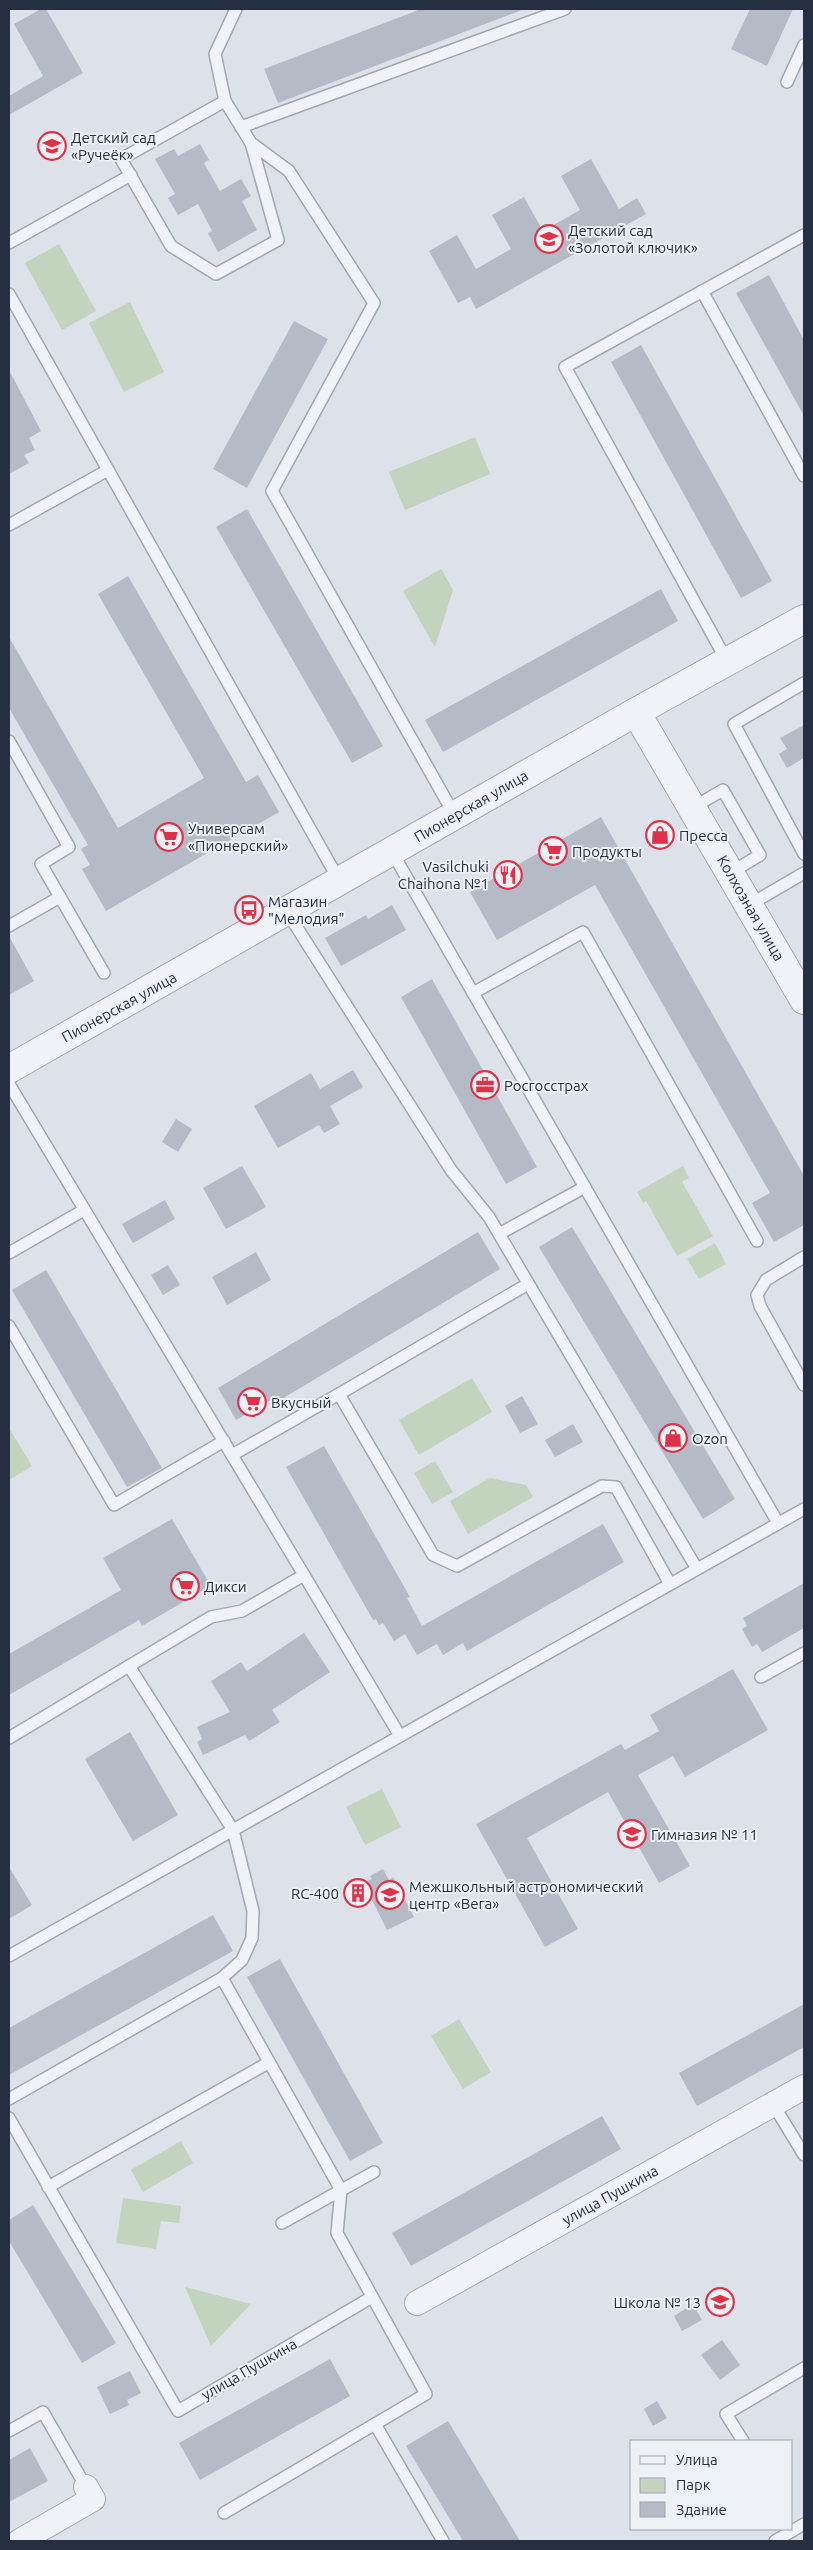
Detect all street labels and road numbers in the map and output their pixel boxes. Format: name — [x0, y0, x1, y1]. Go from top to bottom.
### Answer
street label: Пионерская улица — [411, 766, 531, 846]
street label: Колхозная улица — [714, 852, 788, 964]
street label: Пионерская улица — [59, 968, 179, 1046]
street label: улица Пушкина — [559, 2162, 661, 2228]
street label: улица Пушкина — [198, 2335, 300, 2403]

